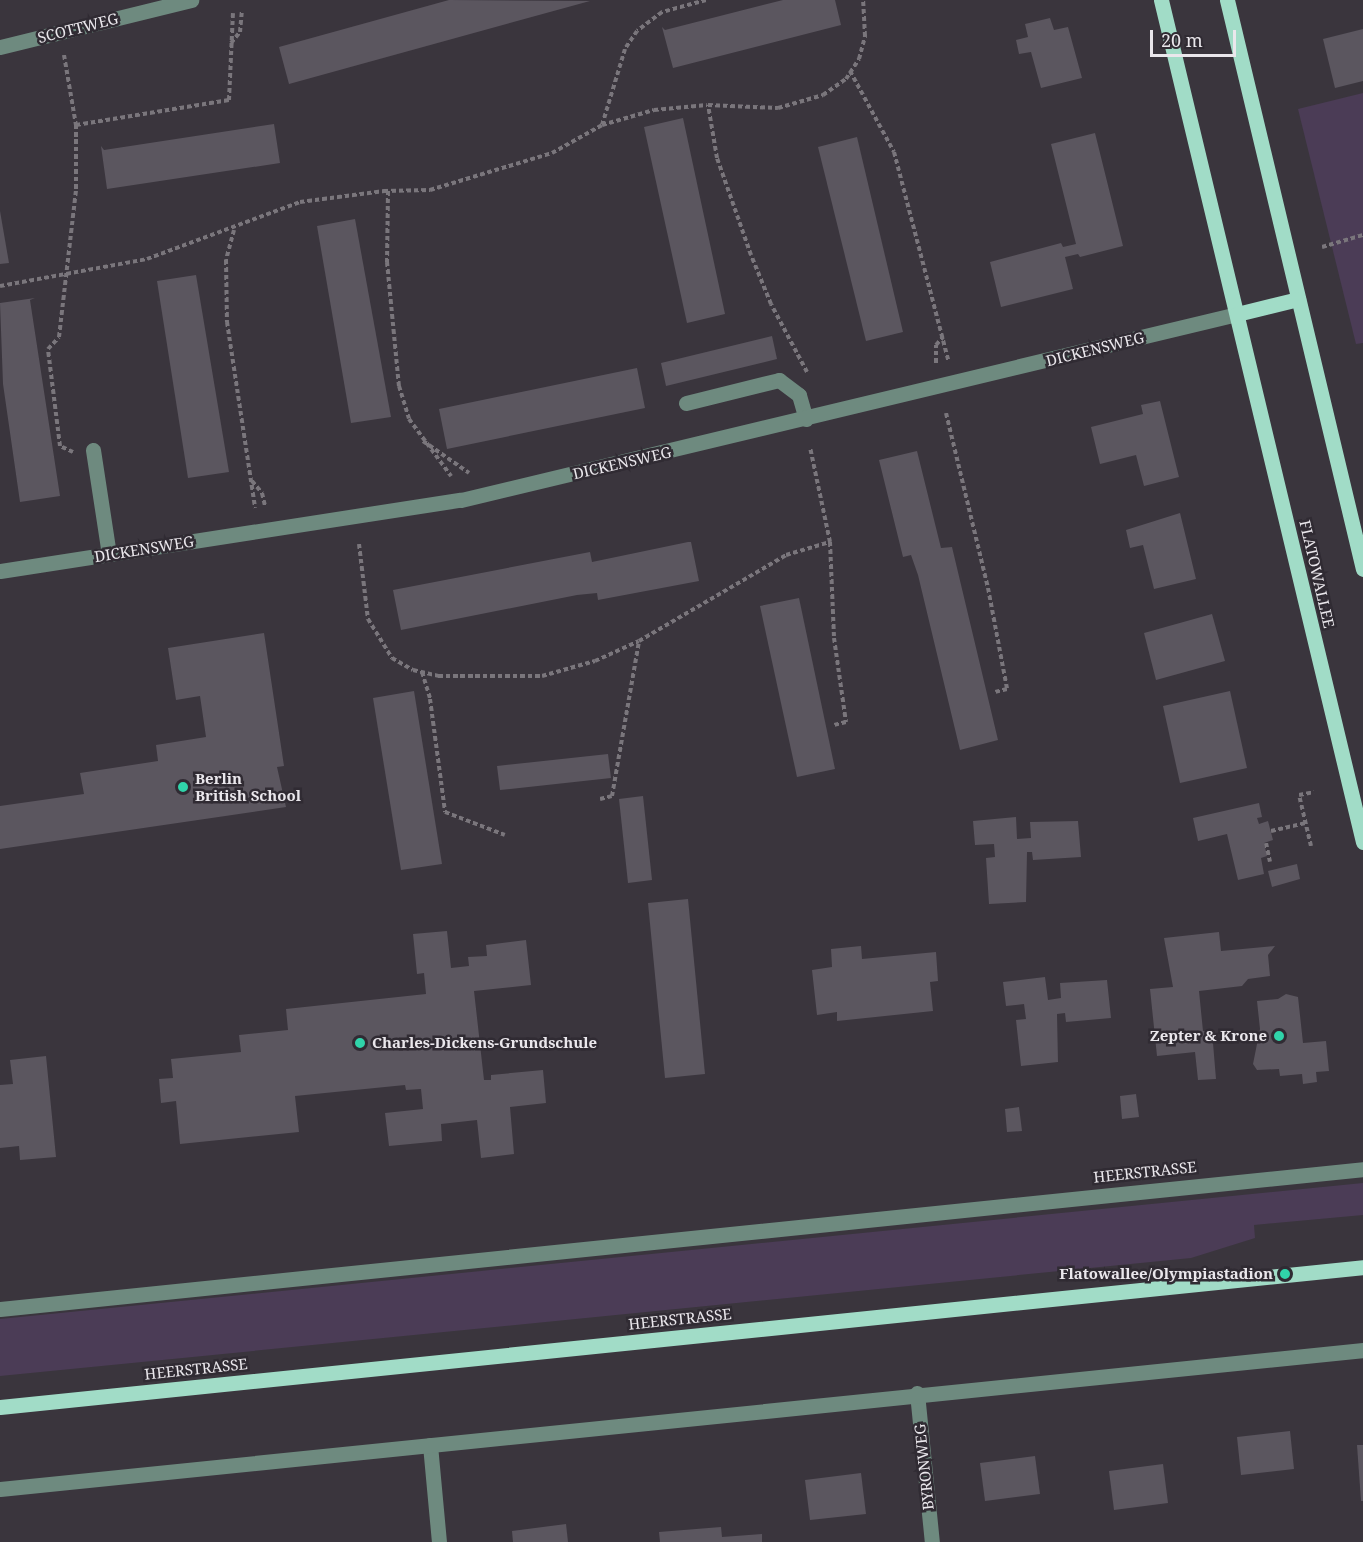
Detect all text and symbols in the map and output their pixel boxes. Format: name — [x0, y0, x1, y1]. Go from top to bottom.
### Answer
street label: SCOTTWEG — [36, 9, 120, 47]
scale bar — [1153, 18, 1238, 56]
text: 20 m — [1161, 28, 1203, 52]
street label: DICKENSWEG — [1044, 328, 1146, 370]
street label: DICKENSWEG — [571, 443, 673, 483]
street label: FLATOWALLEE — [1296, 518, 1338, 630]
street label: DICKENSWEG — [93, 532, 195, 566]
place label: Berlin British School — [195, 769, 301, 804]
marker: Berlin British School — [176, 780, 190, 794]
place label: Zepter & Krone — [1150, 1027, 1267, 1045]
marker: Zepter & Krone — [1272, 1029, 1286, 1043]
place label: Charles-Dickens-Grundschule — [372, 1034, 597, 1052]
marker: Charles-Dickens-Grundschule — [353, 1036, 367, 1050]
street label: HEERSTRASSE — [1093, 1158, 1197, 1186]
place label: Flatowallee/Olympiastadion — [1059, 1265, 1273, 1283]
marker: Flatowallee/Olympiastadion — [1278, 1267, 1292, 1281]
street label: HEERSTRASSE — [628, 1305, 732, 1333]
street label: HEERSTRASSE — [144, 1355, 248, 1383]
street label: BYRONWEG — [911, 1423, 937, 1511]

